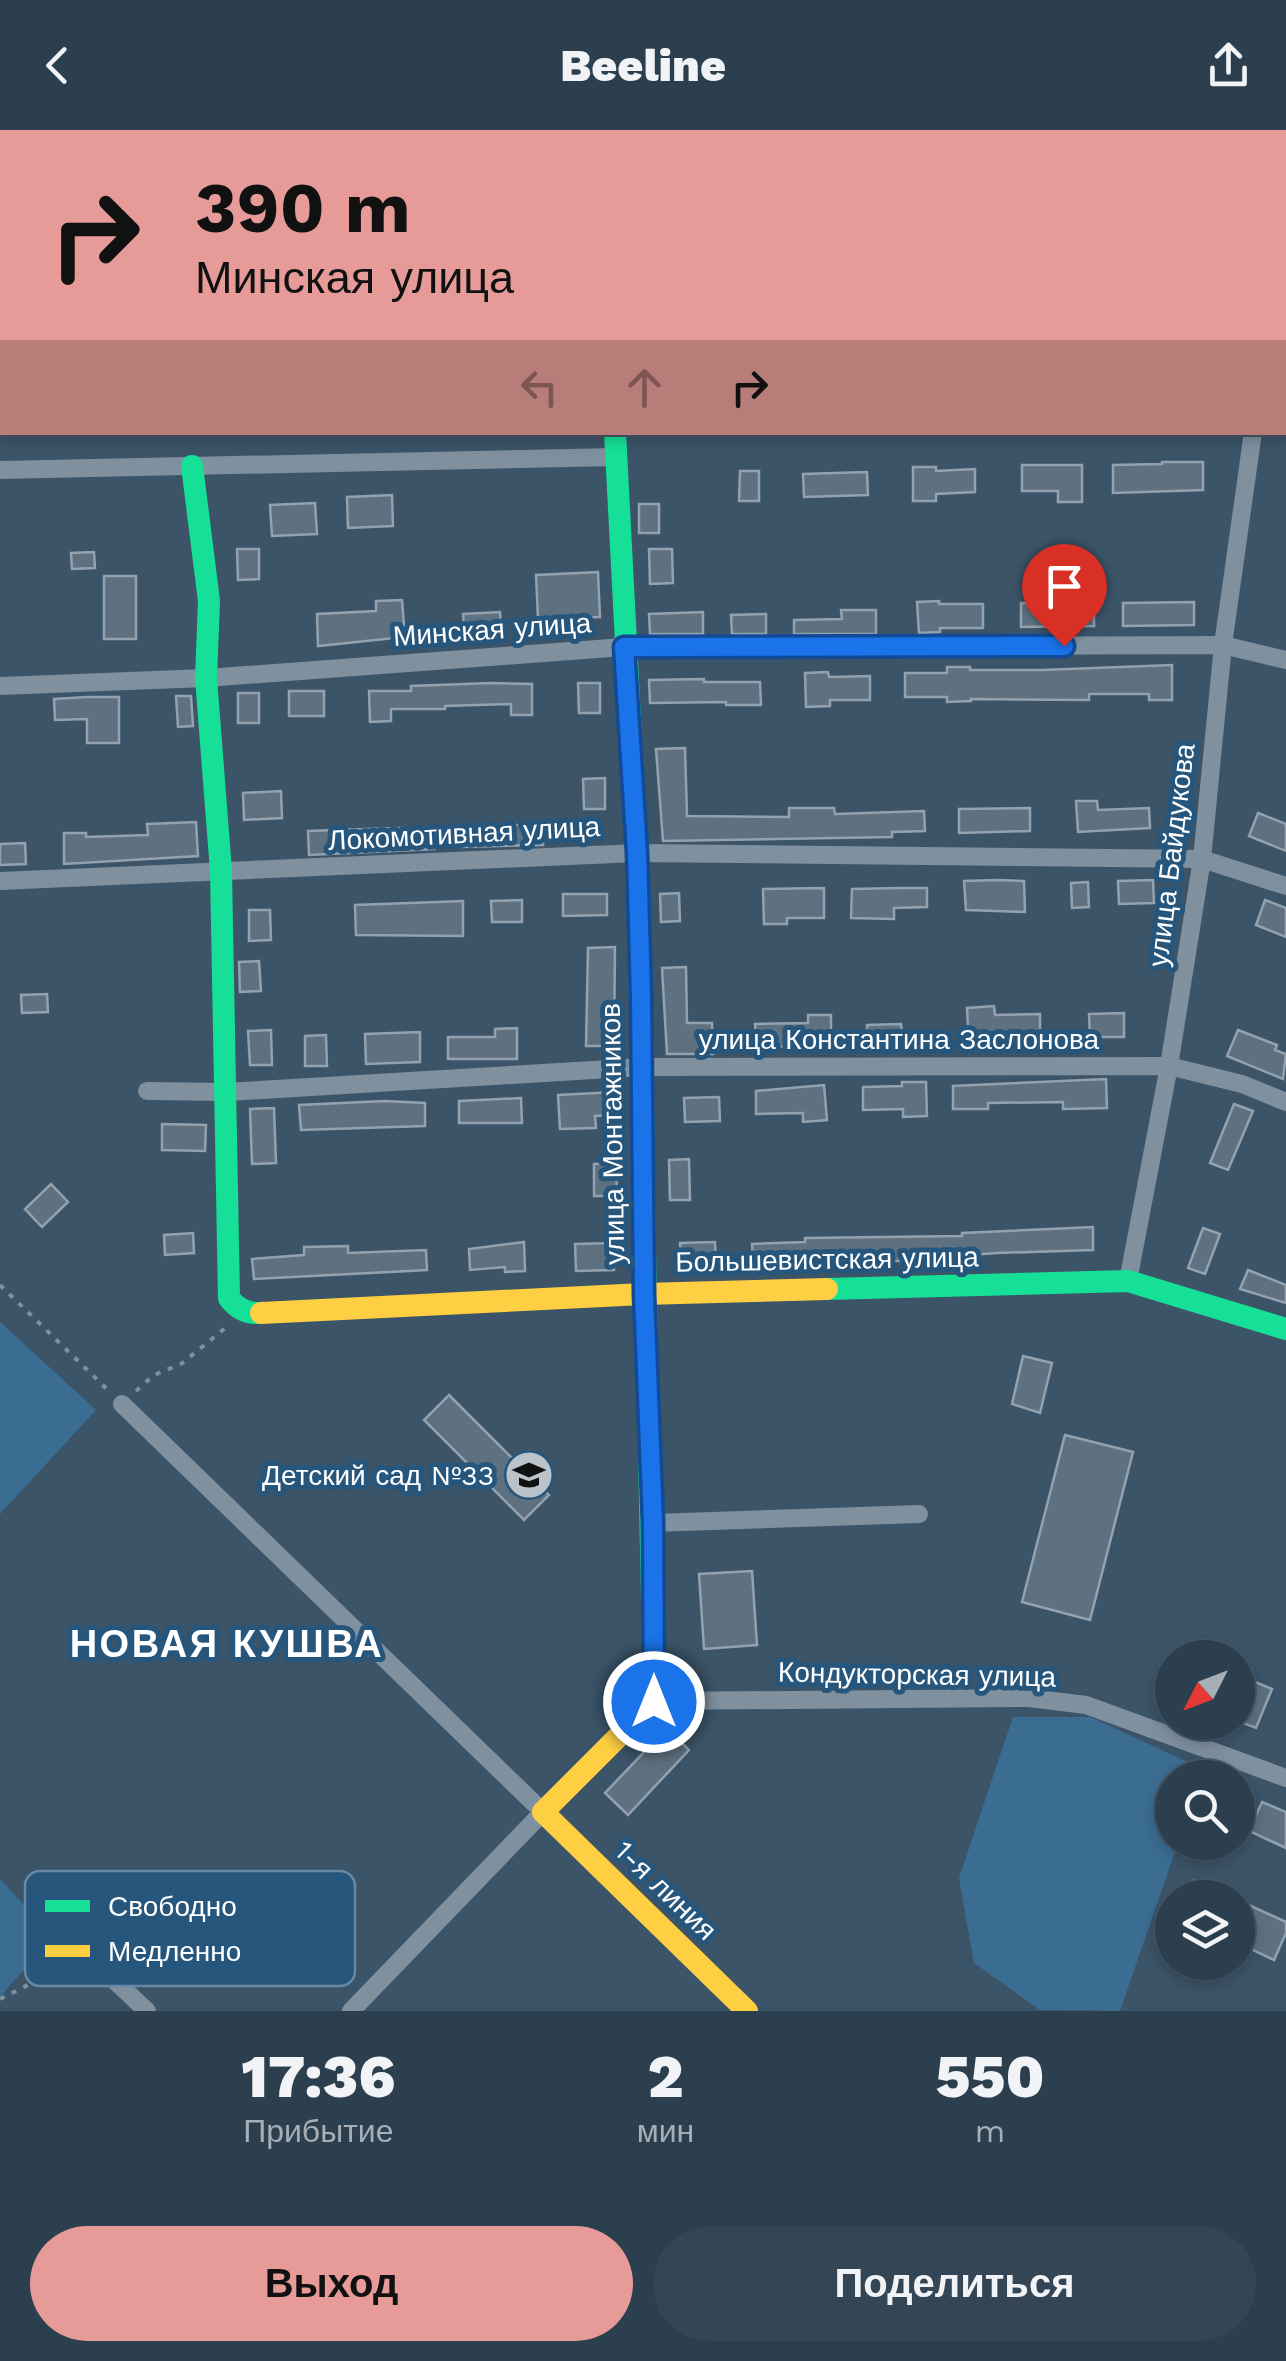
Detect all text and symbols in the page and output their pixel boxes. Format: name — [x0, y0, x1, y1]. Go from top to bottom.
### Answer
icon: back — [30, 38, 85, 93]
icon: share — [1201, 38, 1256, 93]
text: Beeline — [560, 39, 726, 92]
text: 390 m — [195, 167, 411, 249]
icon: right — [30, 170, 160, 300]
text: Минская улица — [195, 251, 514, 304]
icon: left — [512, 360, 567, 415]
icon: ahead — [617, 360, 672, 415]
icon: right — [722, 360, 777, 415]
pin — [1022, 544, 1107, 647]
icon: arrive — [1037, 559, 1092, 614]
street label: Минская улица — [392, 606, 593, 653]
street label: улица Байдукова — [1141, 741, 1202, 969]
street label: Локомотивная улица — [327, 810, 601, 857]
street label: улица Монтажников — [594, 1003, 631, 1265]
street label: улица Константина Заслонова — [699, 1023, 1100, 1056]
street label: Большевистская улица — [675, 1240, 979, 1279]
school or university icon: Детский сад №33 — [503, 1449, 555, 1501]
place label: Детский сад №33 — [262, 1459, 494, 1492]
district label: НОВАЯ КУШВА — [70, 1622, 384, 1666]
north arrow — [1155, 1640, 1255, 1740]
map controls — [1155, 1640, 1255, 1980]
position arrow — [602, 1650, 706, 1754]
street label: Кондукторская улица — [778, 1656, 1057, 1693]
button: search — [1155, 1760, 1255, 1860]
street label: 1-я линия — [608, 1834, 723, 1947]
legend — [25, 1871, 355, 1986]
button: layers — [1155, 1880, 1255, 1980]
text: Свободно — [108, 1890, 237, 1923]
text: Медленно — [108, 1935, 241, 1968]
text: 17:36 — [241, 2041, 395, 2112]
text: 2 — [647, 2041, 683, 2112]
text: 550 — [936, 2041, 1045, 2112]
text: Прибытие — [243, 2112, 394, 2150]
text: мин — [637, 2112, 694, 2150]
text: m — [975, 2112, 1005, 2150]
button: Выход — [30, 2226, 633, 2341]
button: Поделиться — [653, 2226, 1256, 2341]

